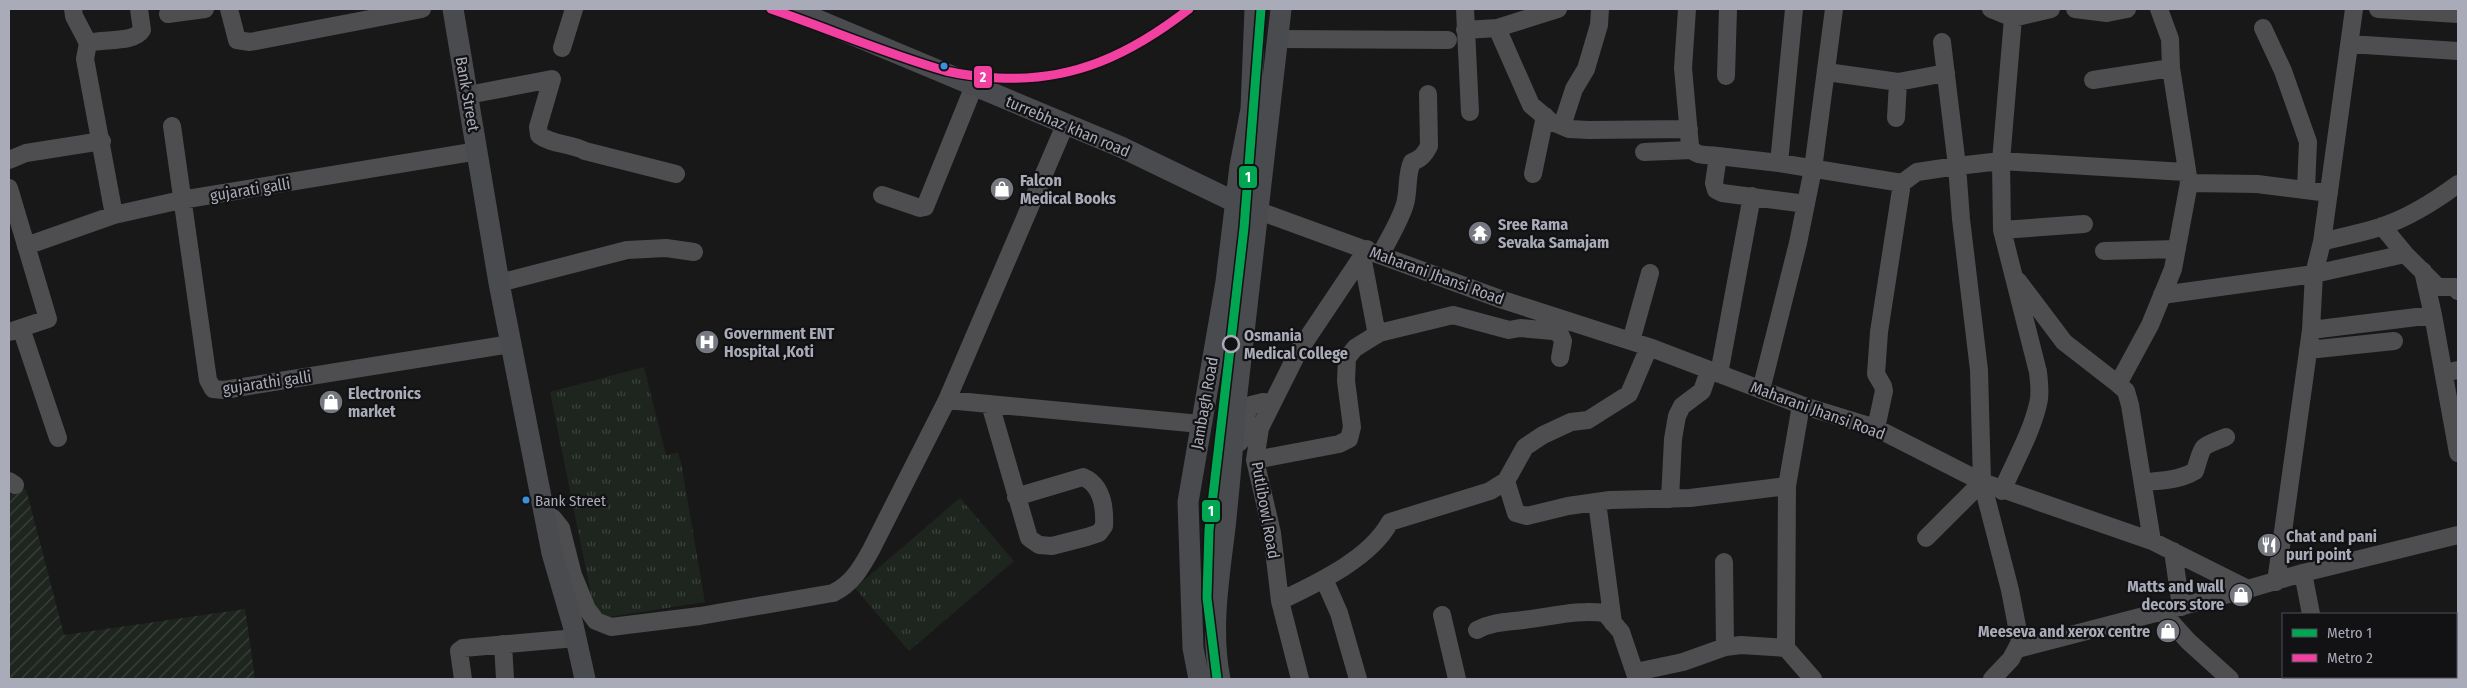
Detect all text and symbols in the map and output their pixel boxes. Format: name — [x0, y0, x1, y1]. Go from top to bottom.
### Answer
street label: Bank Street — [452, 55, 484, 134]
unlabelled marker — [939, 61, 949, 71]
line badge: 2 — [973, 65, 993, 89]
text: 2 — [979, 69, 987, 86]
street label: turrebhaz khan road — [1003, 92, 1133, 161]
line badge: 1 — [1238, 165, 1258, 189]
text: 1 — [1245, 169, 1251, 186]
place label: Falcon Medical Books — [1020, 171, 1116, 208]
street label: gujarati galli — [209, 174, 292, 205]
shop icon: Falcon Medical Books — [989, 176, 1015, 202]
place label: Sree Rama Sevaka Samajam — [1498, 215, 1609, 252]
temple icon: Sree Rama Sevaka Samajam — [1467, 220, 1493, 246]
street label: Maharani Jhansi Road — [1367, 242, 1507, 309]
place label: Government ENT Hospital ,Koti — [724, 324, 834, 361]
place label: Osmania Medical College — [1244, 326, 1348, 363]
hospital icon: Government ENT Hospital ,Koti — [694, 329, 720, 355]
marker: Osmania Medical College — [1222, 335, 1240, 353]
street label: Jambagh Road — [1187, 355, 1222, 451]
street label: gujarathi galli — [221, 367, 313, 398]
street label: Maharani Jhansi Road — [1748, 377, 1888, 444]
place label: Electronics market — [348, 384, 421, 421]
shop icon: Electronics market — [318, 389, 344, 415]
street label: Putlibowl Road — [1248, 460, 1283, 560]
place label: Bank Street — [535, 492, 606, 510]
marker: Bank Street — [521, 495, 531, 505]
line badge: 1 — [1201, 499, 1221, 523]
text: 1 — [1208, 503, 1214, 520]
place label: Chat and pani puri point — [2286, 527, 2377, 564]
restaurant icon: Chat and pani puri point — [2256, 532, 2282, 558]
place label: Matts and wall decors store — [2127, 577, 2225, 614]
shop icon: Matts and wall decors store — [2228, 582, 2254, 608]
legend — [2282, 613, 2457, 678]
shop icon: Meeseva and xerox centre — [2155, 618, 2181, 644]
place label: Meeseva and xerox centre — [1978, 622, 2150, 641]
text: Metro 1 — [2327, 624, 2372, 642]
text: Metro 2 — [2327, 649, 2373, 667]

